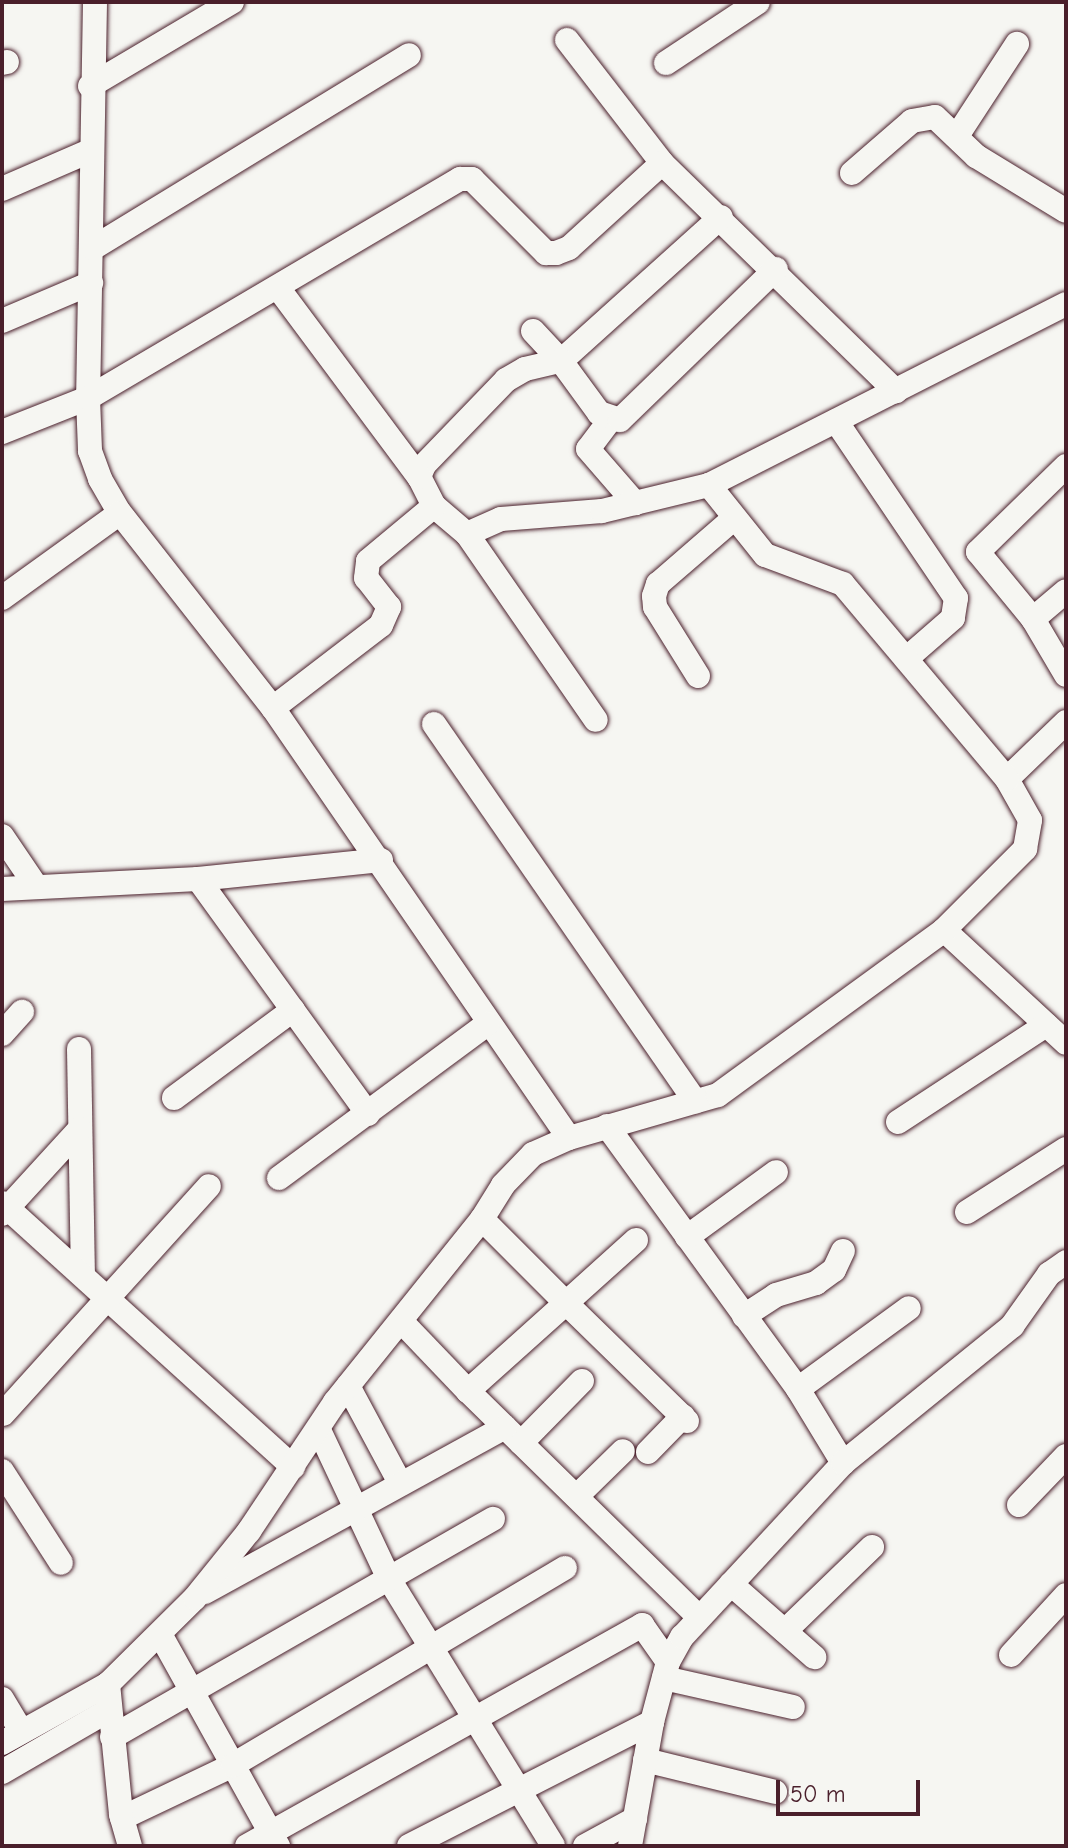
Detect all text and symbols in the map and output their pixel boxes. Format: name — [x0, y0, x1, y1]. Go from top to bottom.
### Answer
scale bar — [780, 1764, 924, 1814]
text: 50 m — [790, 1780, 846, 1808]

